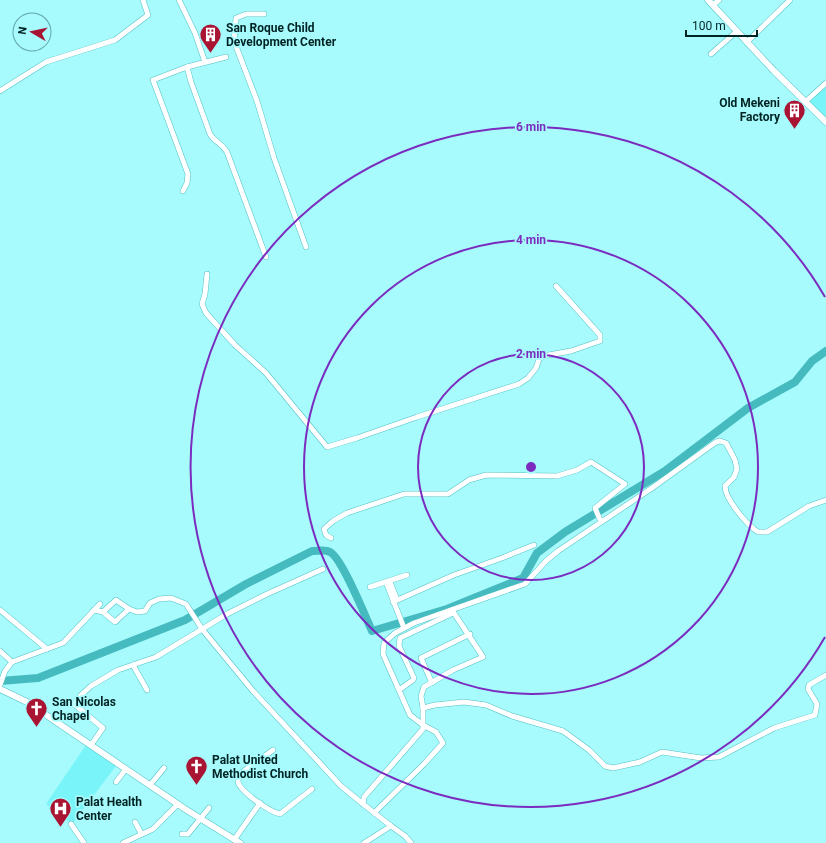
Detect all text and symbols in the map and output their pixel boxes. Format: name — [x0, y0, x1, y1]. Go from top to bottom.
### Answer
north arrow — [12, 12, 52, 52]
scale bar — [686, 12, 757, 38]
text: 100 m — [692, 19, 726, 33]
place label: San Roque Child Development Center — [226, 21, 337, 49]
building icon: San Roque Child Development Center — [197, 22, 223, 55]
text: N — [16, 25, 30, 35]
place label: Old Mekeni Factory — [719, 96, 781, 124]
building icon: Old Mekeni Factory — [782, 97, 808, 130]
text: 6 min — [516, 120, 546, 134]
text: 4 min — [516, 233, 546, 247]
text: 2 min — [516, 347, 546, 361]
centre of rings — [524, 460, 538, 474]
place label: San Nicolas Chapel — [52, 695, 116, 723]
church icon: San Nicolas Chapel — [24, 696, 50, 729]
place label: Palat United Methodist Church — [212, 753, 309, 781]
church icon: Palat United Methodist Church — [183, 754, 209, 787]
place label: Palat Health Center — [76, 795, 142, 823]
hospital icon: Palat Health Center — [47, 796, 73, 829]

